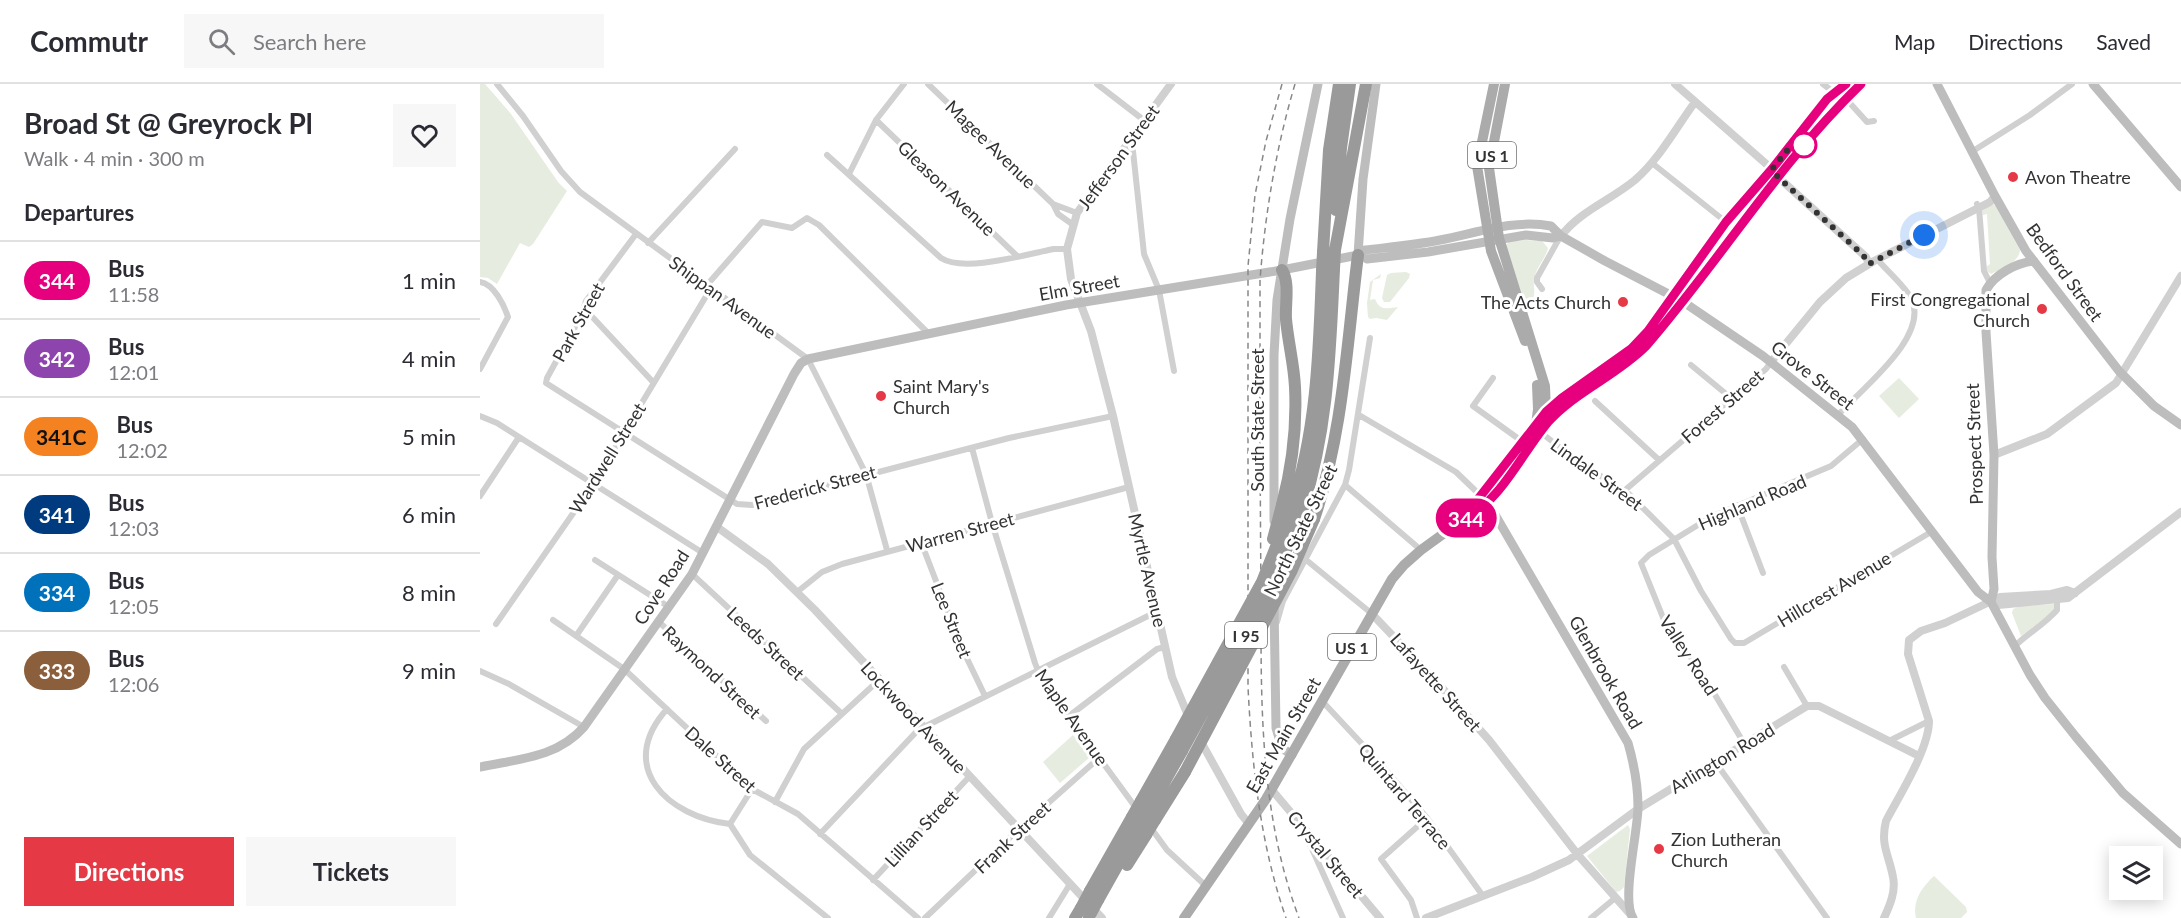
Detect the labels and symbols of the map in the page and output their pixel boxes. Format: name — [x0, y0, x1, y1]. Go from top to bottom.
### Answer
street label: Magee Avenue — [941, 95, 1041, 193]
street label: Jefferson Street — [1073, 100, 1164, 214]
unlabelled marker — [1791, 132, 1817, 158]
street label: Gleason Avenue — [894, 136, 1000, 240]
road number: US 1 — [1468, 142, 1516, 168]
place label: Avon Theatre — [2025, 166, 2131, 188]
marker: Avon Theatre — [2006, 170, 2020, 184]
street label: Bedford Street — [2022, 219, 2108, 326]
your location — [1909, 220, 1939, 250]
street label: Shippan Avenue — [665, 251, 781, 343]
street label: Elm Street — [1037, 269, 1122, 305]
street label: Park Street — [547, 278, 609, 365]
place label: First Congregational Church — [1870, 288, 2030, 331]
place label: The Acts Church — [1481, 291, 1611, 313]
marker: The Acts Church — [1616, 295, 1630, 309]
marker: First Congregational Church — [2035, 302, 2049, 316]
street label: Grove Street — [1767, 336, 1859, 415]
street label: South State Street — [1246, 348, 1268, 492]
street label: Forest Street — [1676, 364, 1768, 448]
place label: Saint Mary's Church — [893, 375, 990, 418]
street label: Prospect Street — [1961, 382, 1987, 505]
marker: Saint Mary's Church — [874, 389, 888, 403]
street label: Wardwell Street — [564, 398, 650, 518]
street label: Lindale Street — [1547, 433, 1648, 515]
street label: Frederick Street — [752, 460, 879, 514]
street label: North State Street — [1259, 460, 1342, 599]
street label: Highland Road — [1695, 469, 1809, 535]
line badge: 344 — [1432, 498, 1500, 538]
street label: Warren Street — [904, 507, 1017, 557]
street label: Myrtle Avenue — [1124, 511, 1172, 629]
street label: Cove Road — [629, 545, 693, 629]
street label: Hillcrest Avenue — [1773, 546, 1895, 632]
street label: Lee Street — [927, 579, 977, 662]
street label: Leeds Street — [723, 602, 810, 685]
street label: Glenbrook Road — [1565, 611, 1647, 733]
street label: Valley Road — [1655, 611, 1723, 699]
street label: Raymond Street — [658, 621, 766, 723]
road number: I 95 — [1225, 622, 1267, 648]
street label: Lafayette Street — [1386, 628, 1486, 736]
road number: US 1 — [1328, 634, 1376, 660]
street label: Lockwood Avenue — [857, 657, 971, 777]
street label: Maple Avenue — [1031, 664, 1113, 770]
street label: East Main Street — [1241, 673, 1325, 797]
street label: Arlington Road — [1666, 718, 1778, 798]
street label: Dale Street — [681, 721, 762, 797]
street label: Quintard Terrace — [1354, 738, 1456, 854]
street label: Lillian Street — [880, 784, 963, 871]
street label: Frank Street — [969, 796, 1055, 878]
street label: Crystal Street — [1283, 806, 1369, 903]
place label: Zion Lutheran Church — [1671, 828, 1781, 871]
marker: Zion Lutheran Church — [1652, 842, 1666, 856]

